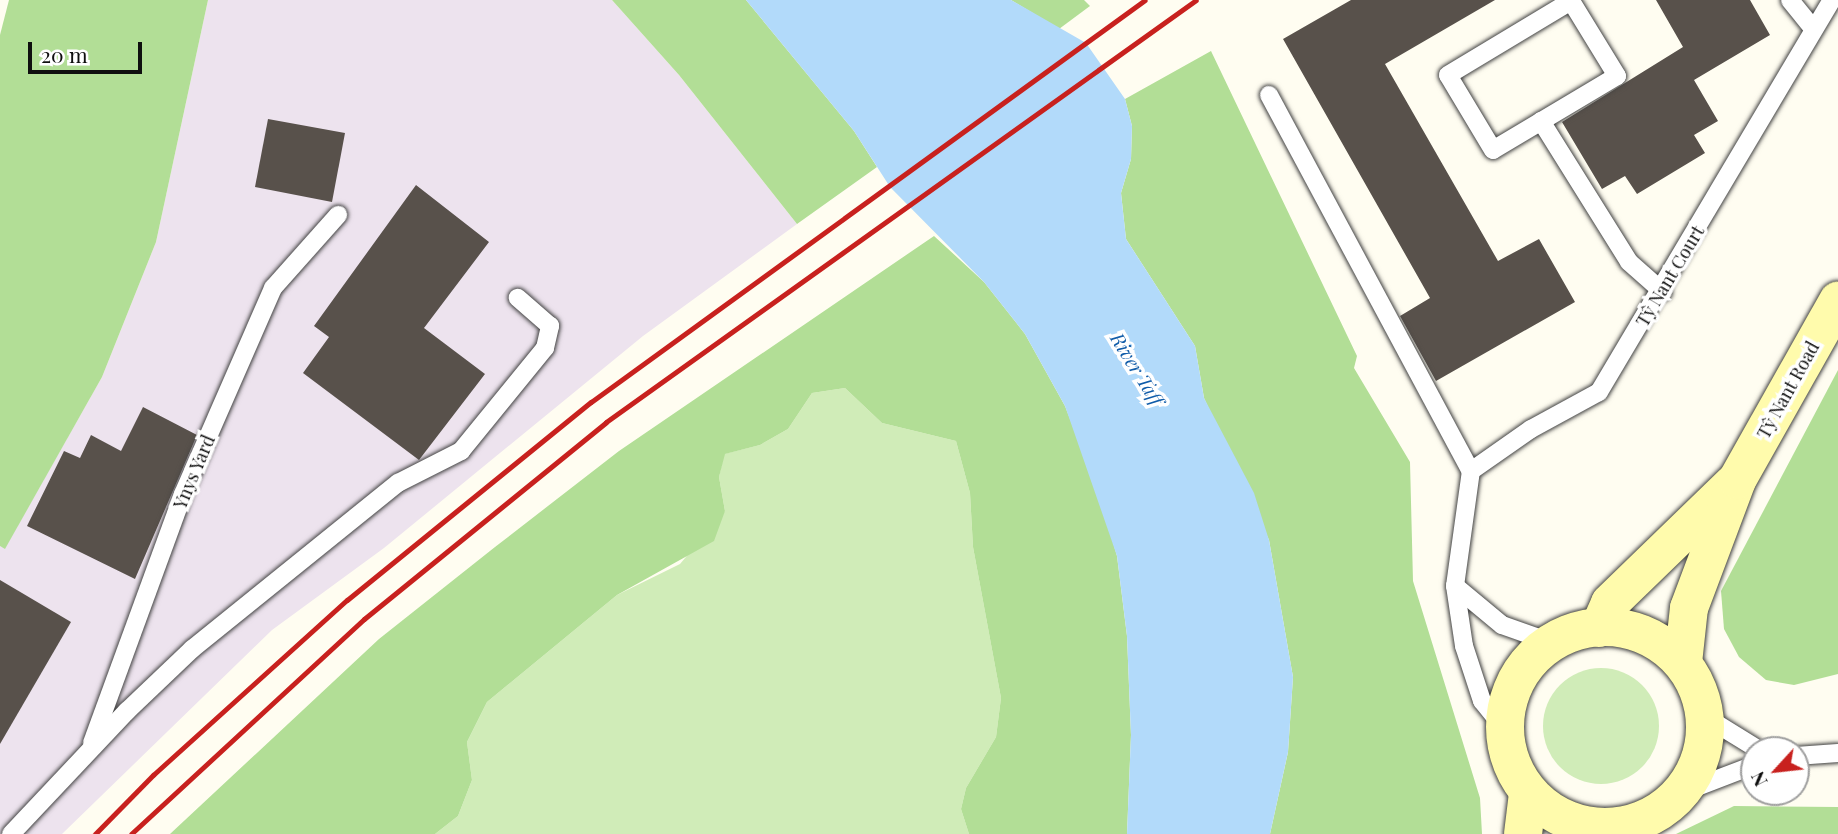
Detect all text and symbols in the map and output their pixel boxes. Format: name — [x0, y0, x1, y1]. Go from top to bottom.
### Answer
scale bar — [32, 28, 145, 72]
text: 20 m — [41, 40, 88, 68]
street label: Tŷ Nant Court — [1631, 221, 1709, 331]
water label: River Taff — [1106, 328, 1168, 410]
street label: Tŷ Nant Road — [1752, 337, 1824, 443]
street label: Ynys Yard — [169, 432, 219, 512]
north arrow — [1740, 736, 1810, 806]
text: N — [1743, 768, 1773, 792]

